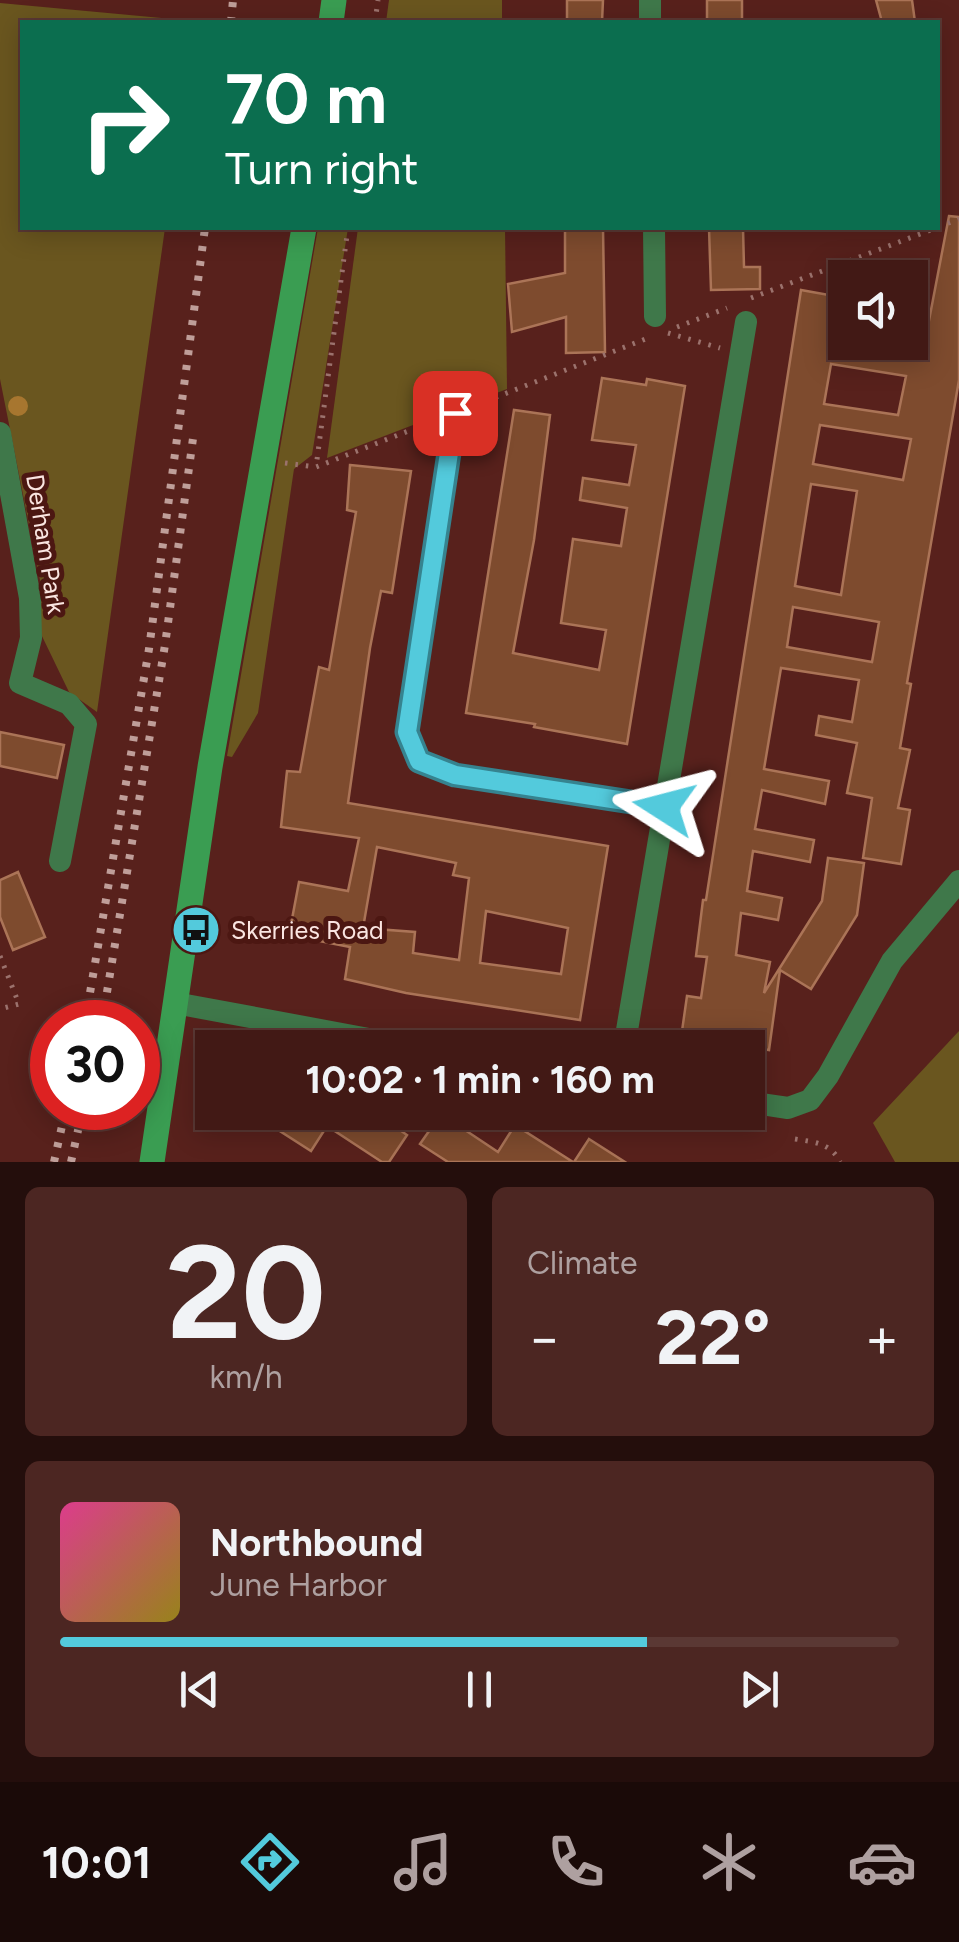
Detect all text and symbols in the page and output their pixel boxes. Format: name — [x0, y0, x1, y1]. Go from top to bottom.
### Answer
text: 70 m — [225, 56, 387, 141]
icon: right — [60, 60, 190, 190]
text: Turn right — [225, 141, 418, 195]
map controls — [828, 260, 928, 360]
button: sound — [828, 260, 928, 360]
pin — [413, 371, 498, 456]
icon: arrive — [428, 386, 483, 441]
street label: Derham Park — [20, 472, 72, 617]
position arrow — [612, 755, 716, 859]
bus stop icon: Skerries Road — [170, 904, 222, 956]
place label: Skerries Road — [231, 915, 384, 945]
speed limit sign: 30 — [30, 1000, 160, 1130]
text: 10:02 · 1 min · 160 m — [305, 1057, 655, 1103]
text: 20 — [166, 1215, 326, 1371]
text: Climate — [527, 1244, 638, 1282]
text: 22° — [655, 1293, 771, 1383]
text: − — [527, 1305, 561, 1371]
text: + — [865, 1305, 899, 1371]
text: km/h — [209, 1358, 283, 1396]
text: Northbound — [210, 1520, 423, 1566]
text: June Harbor — [210, 1566, 387, 1604]
icon: previous — [172, 1662, 227, 1717]
icon: pause — [452, 1662, 507, 1717]
icon: next — [732, 1662, 787, 1717]
icon: directions — [235, 1827, 305, 1897]
icon: music — [388, 1827, 458, 1897]
icon: phone — [541, 1827, 611, 1897]
icon: climate — [694, 1827, 764, 1897]
icon: car — [847, 1827, 917, 1897]
text: 10:01 — [42, 1835, 151, 1889]

